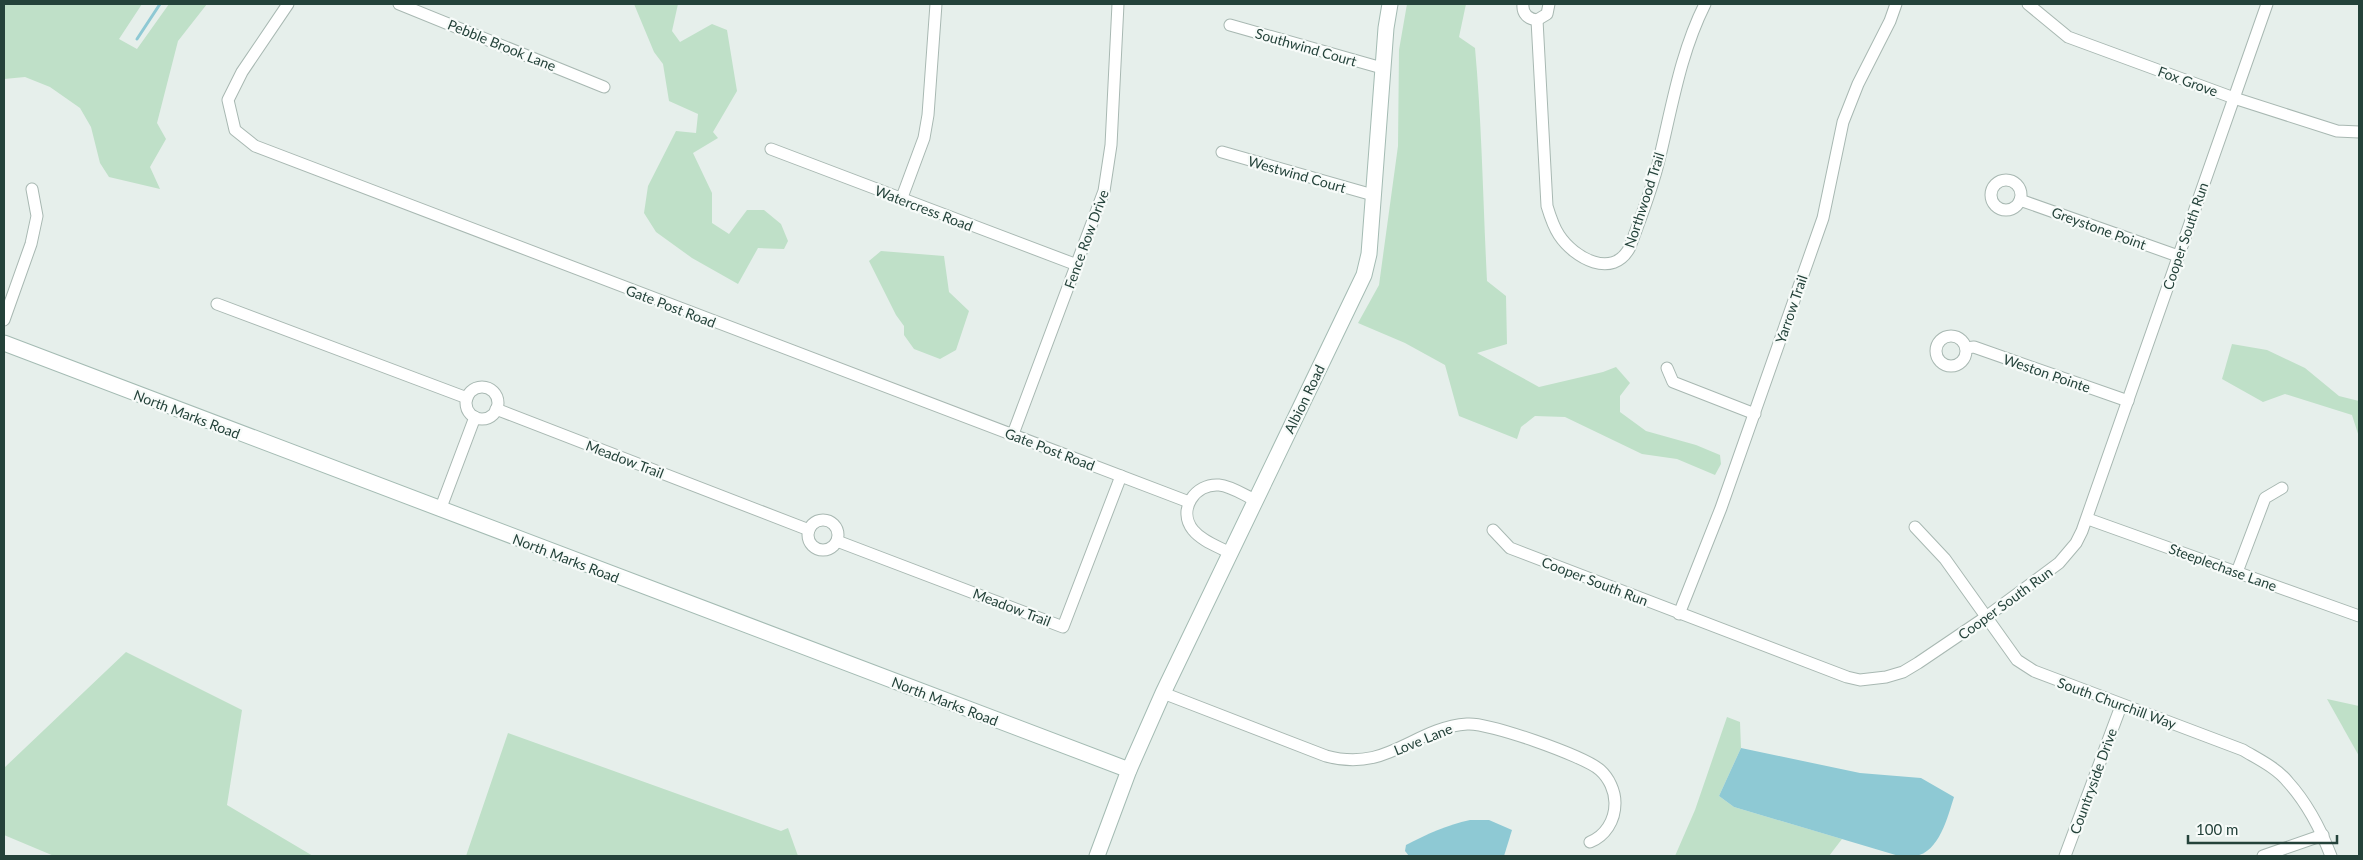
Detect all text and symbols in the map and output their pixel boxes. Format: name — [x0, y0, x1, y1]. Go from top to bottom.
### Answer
street label: Pebble Brook Lane — [445, 16, 559, 74]
street label: Southwind Court — [1253, 24, 1359, 70]
street label: Fox Grove — [2156, 62, 2220, 100]
street label: Northwood Trail — [1621, 150, 1667, 250]
street label: Westwind Court — [1246, 152, 1348, 196]
street label: Cooper South Run — [2159, 180, 2211, 292]
street label: Watercress Road — [873, 182, 975, 234]
street label: Fence Row Drive — [1060, 187, 1112, 291]
street label: Greystone Point — [2050, 203, 2148, 253]
street label: Yarrow Trail — [1771, 273, 1811, 345]
street label: Gate Post Road — [624, 281, 718, 331]
street label: Weston Pointe — [2001, 350, 2093, 396]
street label: Albion Road — [1280, 362, 1328, 436]
street label: North Marks Road — [131, 386, 243, 442]
street label: Gate Post Road — [1003, 424, 1097, 474]
street label: Meadow Trail — [584, 436, 666, 482]
street label: North Marks Road — [510, 530, 622, 586]
street label: Steeplechase Lane — [2167, 540, 2279, 594]
street label: Cooper South Run — [1539, 553, 1651, 609]
street label: Cooper South Run — [1954, 563, 2056, 643]
street label: Meadow Trail — [971, 584, 1053, 630]
street label: North Marks Road — [889, 673, 1001, 729]
street label: South Churchill Way — [2055, 674, 2179, 733]
street label: Love Lane — [1391, 720, 1455, 758]
street label: Countryside Drive — [2066, 726, 2120, 836]
scale bar — [2188, 812, 2337, 844]
text: 100 m — [2196, 820, 2238, 838]

